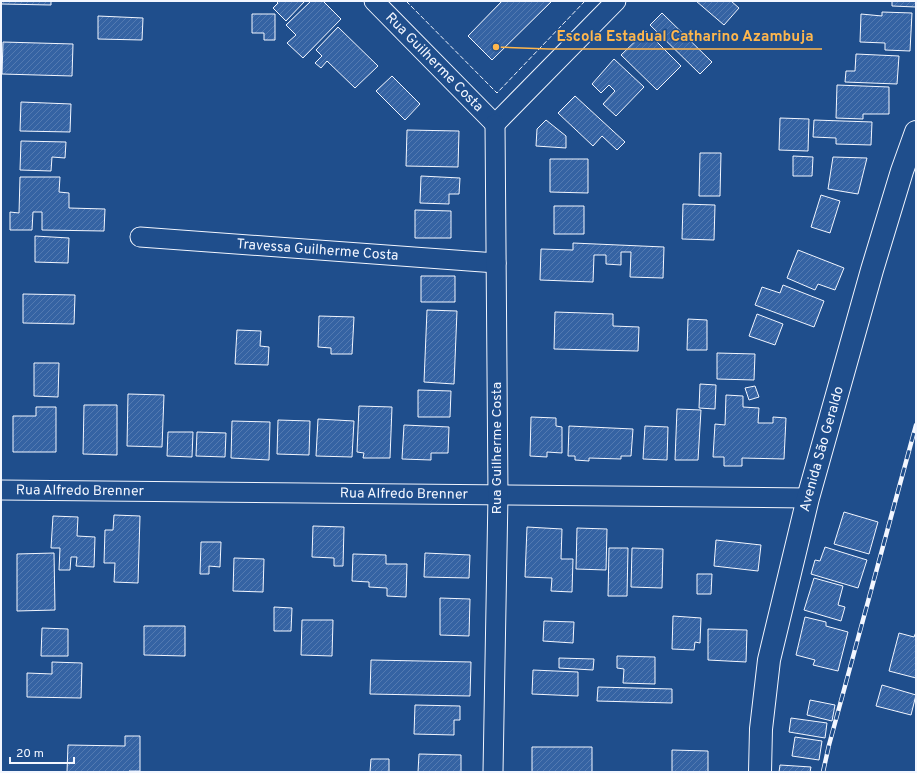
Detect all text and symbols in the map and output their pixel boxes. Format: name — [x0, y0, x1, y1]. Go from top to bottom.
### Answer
street label: Rua Guilherme Costa — [382, 9, 487, 115]
callout: Escola Estadual Catharino Azambuja — [549, 22, 822, 49]
text: Escola Estadual Catharino Azambuja — [557, 28, 813, 47]
street label: Travessa Guilherme Costa — [236, 236, 399, 264]
street label: Rua Guilherme Costa — [489, 382, 506, 514]
street label: Avenida São Geraldo — [796, 384, 848, 514]
street label: Rua Alfredo Brenner — [16, 482, 145, 500]
street label: Rua Alfredo Brenner — [340, 485, 469, 503]
scale bar — [10, 739, 74, 765]
text: 20 m — [16, 746, 44, 762]

